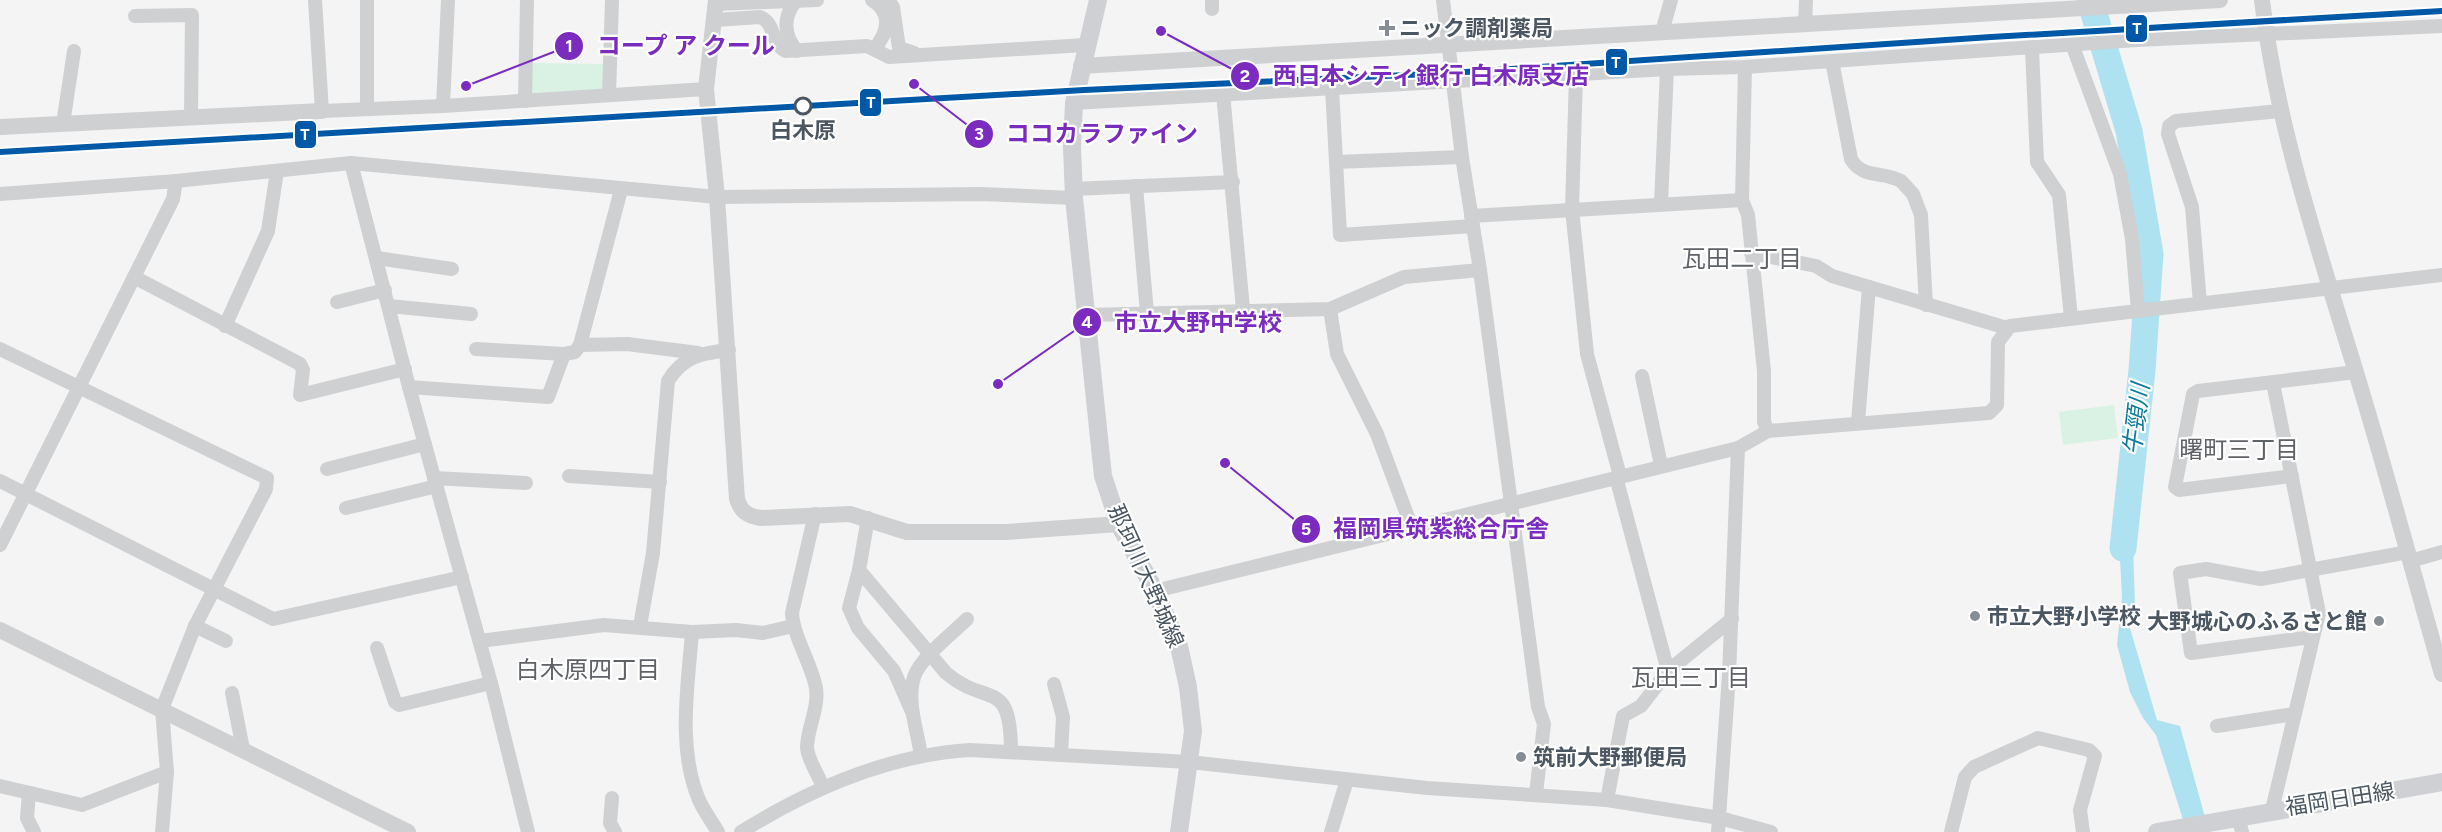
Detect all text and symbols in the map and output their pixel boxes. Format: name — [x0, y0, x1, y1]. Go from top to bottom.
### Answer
line badge: T — [2125, 14, 2148, 43]
place label: ニック調剤薬局 — [1399, 15, 1553, 42]
text: T — [2132, 19, 2142, 38]
marker: ニック調剤薬局 — [1380, 21, 1394, 35]
callout: コープ ア クール — [554, 25, 788, 67]
text: コープ ア クール — [597, 31, 775, 60]
text: 1 — [565, 35, 573, 57]
line badge: T — [1605, 48, 1628, 76]
text: T — [1611, 53, 1621, 72]
callout: 西日本シティ銀行 白木原支店 — [1230, 55, 1602, 97]
text: 西日本シティ銀行 白木原支店 — [1273, 61, 1589, 90]
text: 2 — [1240, 65, 1250, 87]
line badge: T — [859, 88, 882, 117]
text: T — [866, 93, 876, 112]
marker: 白木原 — [794, 97, 812, 115]
callout: ココカラファイン — [964, 113, 1210, 155]
place label: 白木原 — [770, 117, 836, 144]
text: ココカラファイン — [1006, 119, 1198, 148]
line badge: T — [294, 120, 317, 149]
text: 3 — [974, 123, 984, 145]
text: T — [300, 125, 310, 144]
district label: 瓦田二丁目 — [1682, 244, 1802, 273]
callout: 市立大野中学校 — [1072, 301, 1294, 343]
text: 市立大野中学校 — [1114, 308, 1282, 337]
text: 4 — [1081, 311, 1093, 333]
water label: 牛頸川 — [2117, 379, 2155, 456]
district label: 曙町三丁目 — [2179, 435, 2299, 464]
street label: 那珂川大野城線 — [1102, 500, 1190, 652]
callout: 福岡県筑紫総合庁舎 — [1291, 508, 1561, 550]
text: 福岡県筑紫総合庁舎 — [1333, 514, 1549, 543]
text: 5 — [1301, 518, 1311, 540]
place label: 市立大野小学校 — [1987, 603, 2141, 630]
place label: 大野城心のふるさと館 — [2147, 608, 2367, 635]
marker: 市立大野小学校 — [1968, 609, 1982, 623]
marker: 大野城心のふるさと館 — [2372, 614, 2386, 628]
district label: 白木原四丁目 — [516, 655, 660, 684]
district label: 瓦田三丁目 — [1631, 663, 1751, 692]
place label: 筑前大野郵便局 — [1533, 744, 1687, 771]
marker: 筑前大野郵便局 — [1514, 750, 1528, 764]
street label: 福岡日田線 — [2284, 777, 2396, 821]

